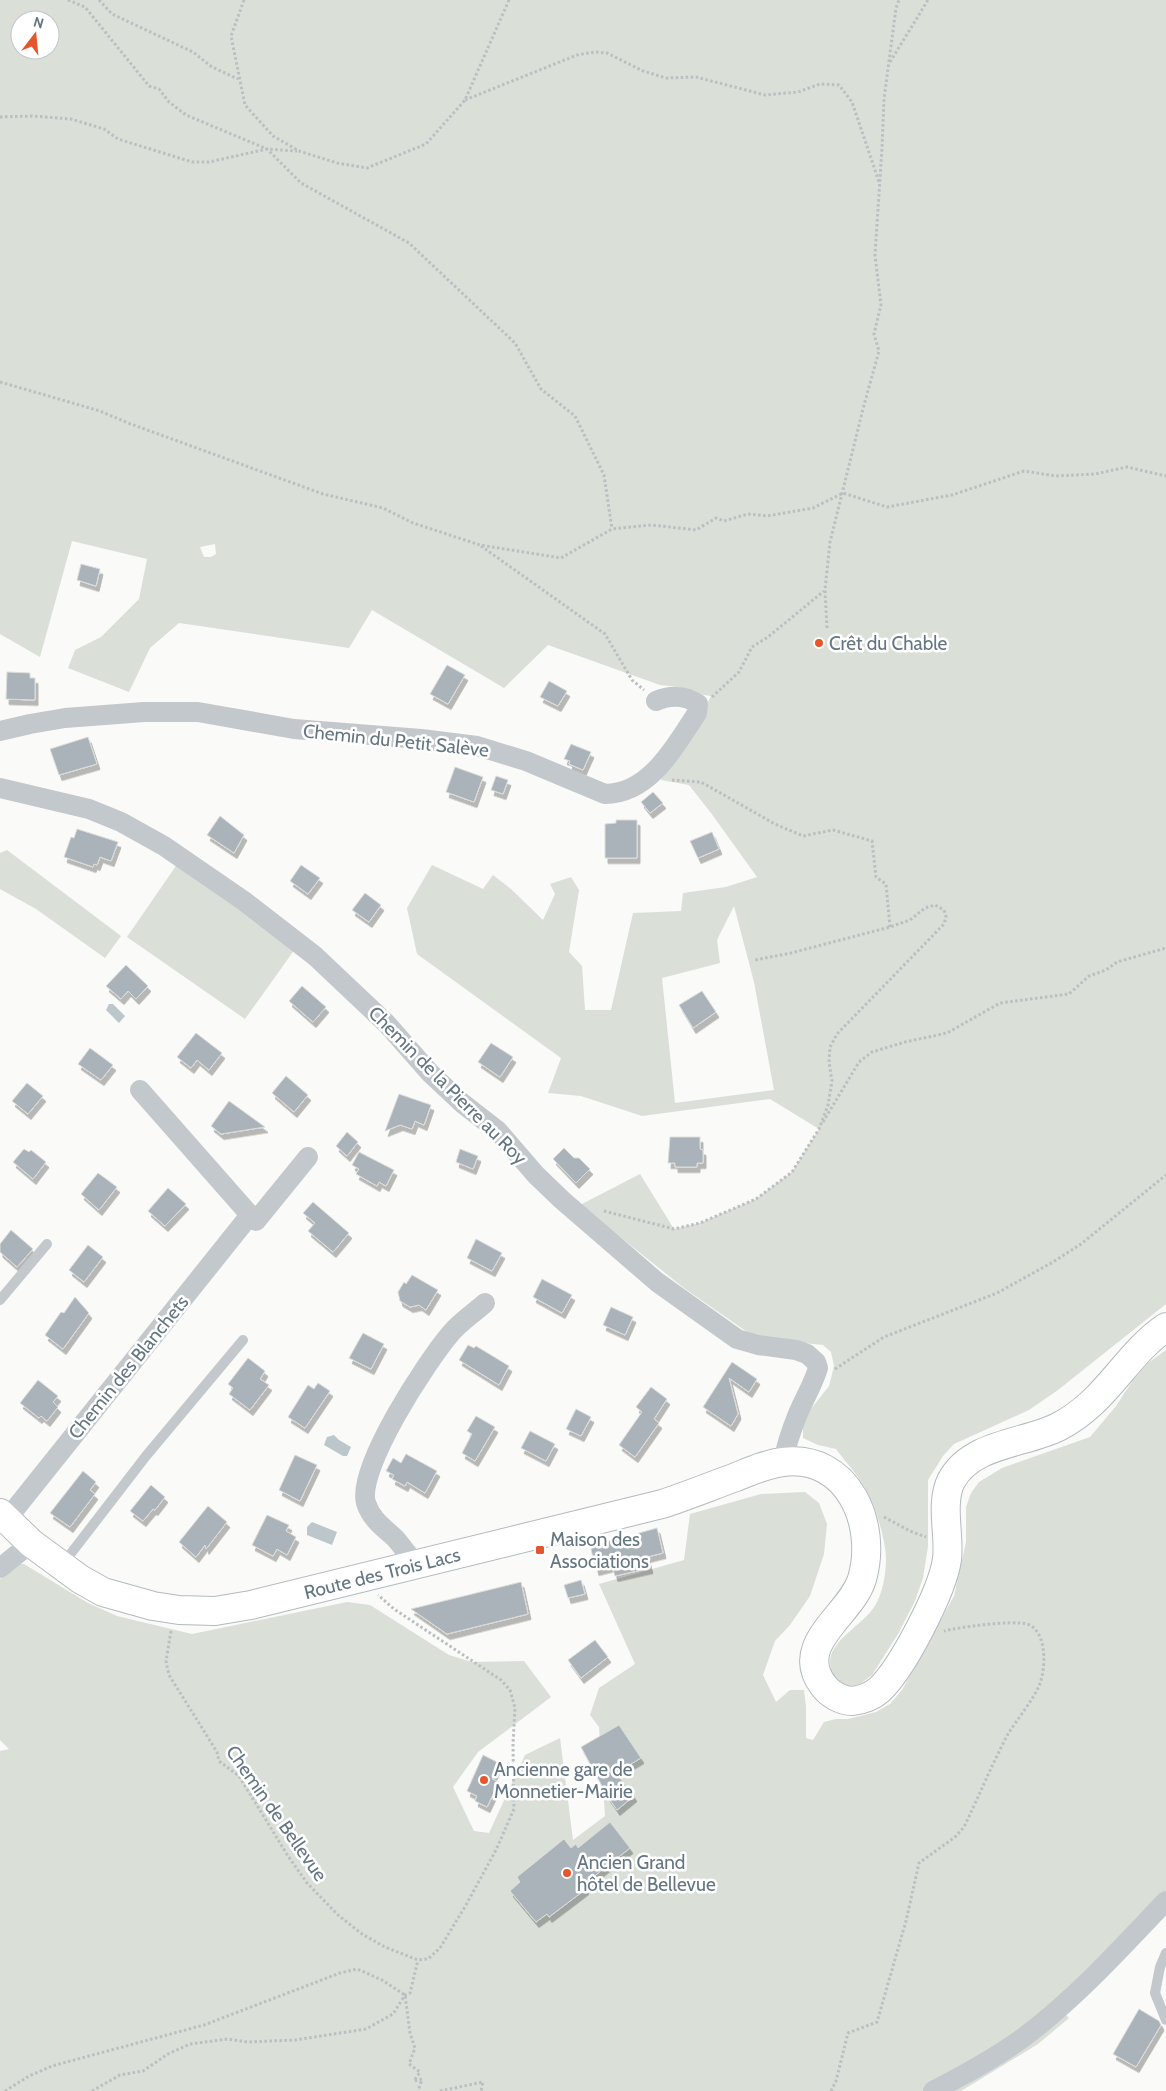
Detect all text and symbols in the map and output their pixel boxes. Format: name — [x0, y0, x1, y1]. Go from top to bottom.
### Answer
north arrow — [10, 10, 60, 60]
text: N — [31, 12, 46, 33]
place label: Crêt du Chable — [829, 632, 948, 655]
marker: Crêt du Chable — [813, 637, 825, 649]
street label: Chemin du Petit Salève — [302, 719, 490, 762]
street label: Chemin de la Pierre au Roy — [364, 1001, 532, 1170]
street label: Chemin des Blanchets — [63, 1291, 193, 1444]
place label: Maison des Associations — [550, 1528, 649, 1573]
street label: Route des Trois Lacs — [302, 1543, 463, 1604]
marker: Maison des Associations — [534, 1544, 546, 1556]
street label: Chemin de Bellevue — [221, 1741, 332, 1886]
place label: Ancienne gare de Monnetier-Mairie — [494, 1758, 633, 1803]
marker: Ancienne gare de Monnetier-Mairie — [478, 1774, 490, 1786]
place label: Ancien Grand hôtel de Bellevue — [577, 1851, 716, 1896]
marker: Ancien Grand hôtel de Bellevue — [561, 1867, 573, 1879]

